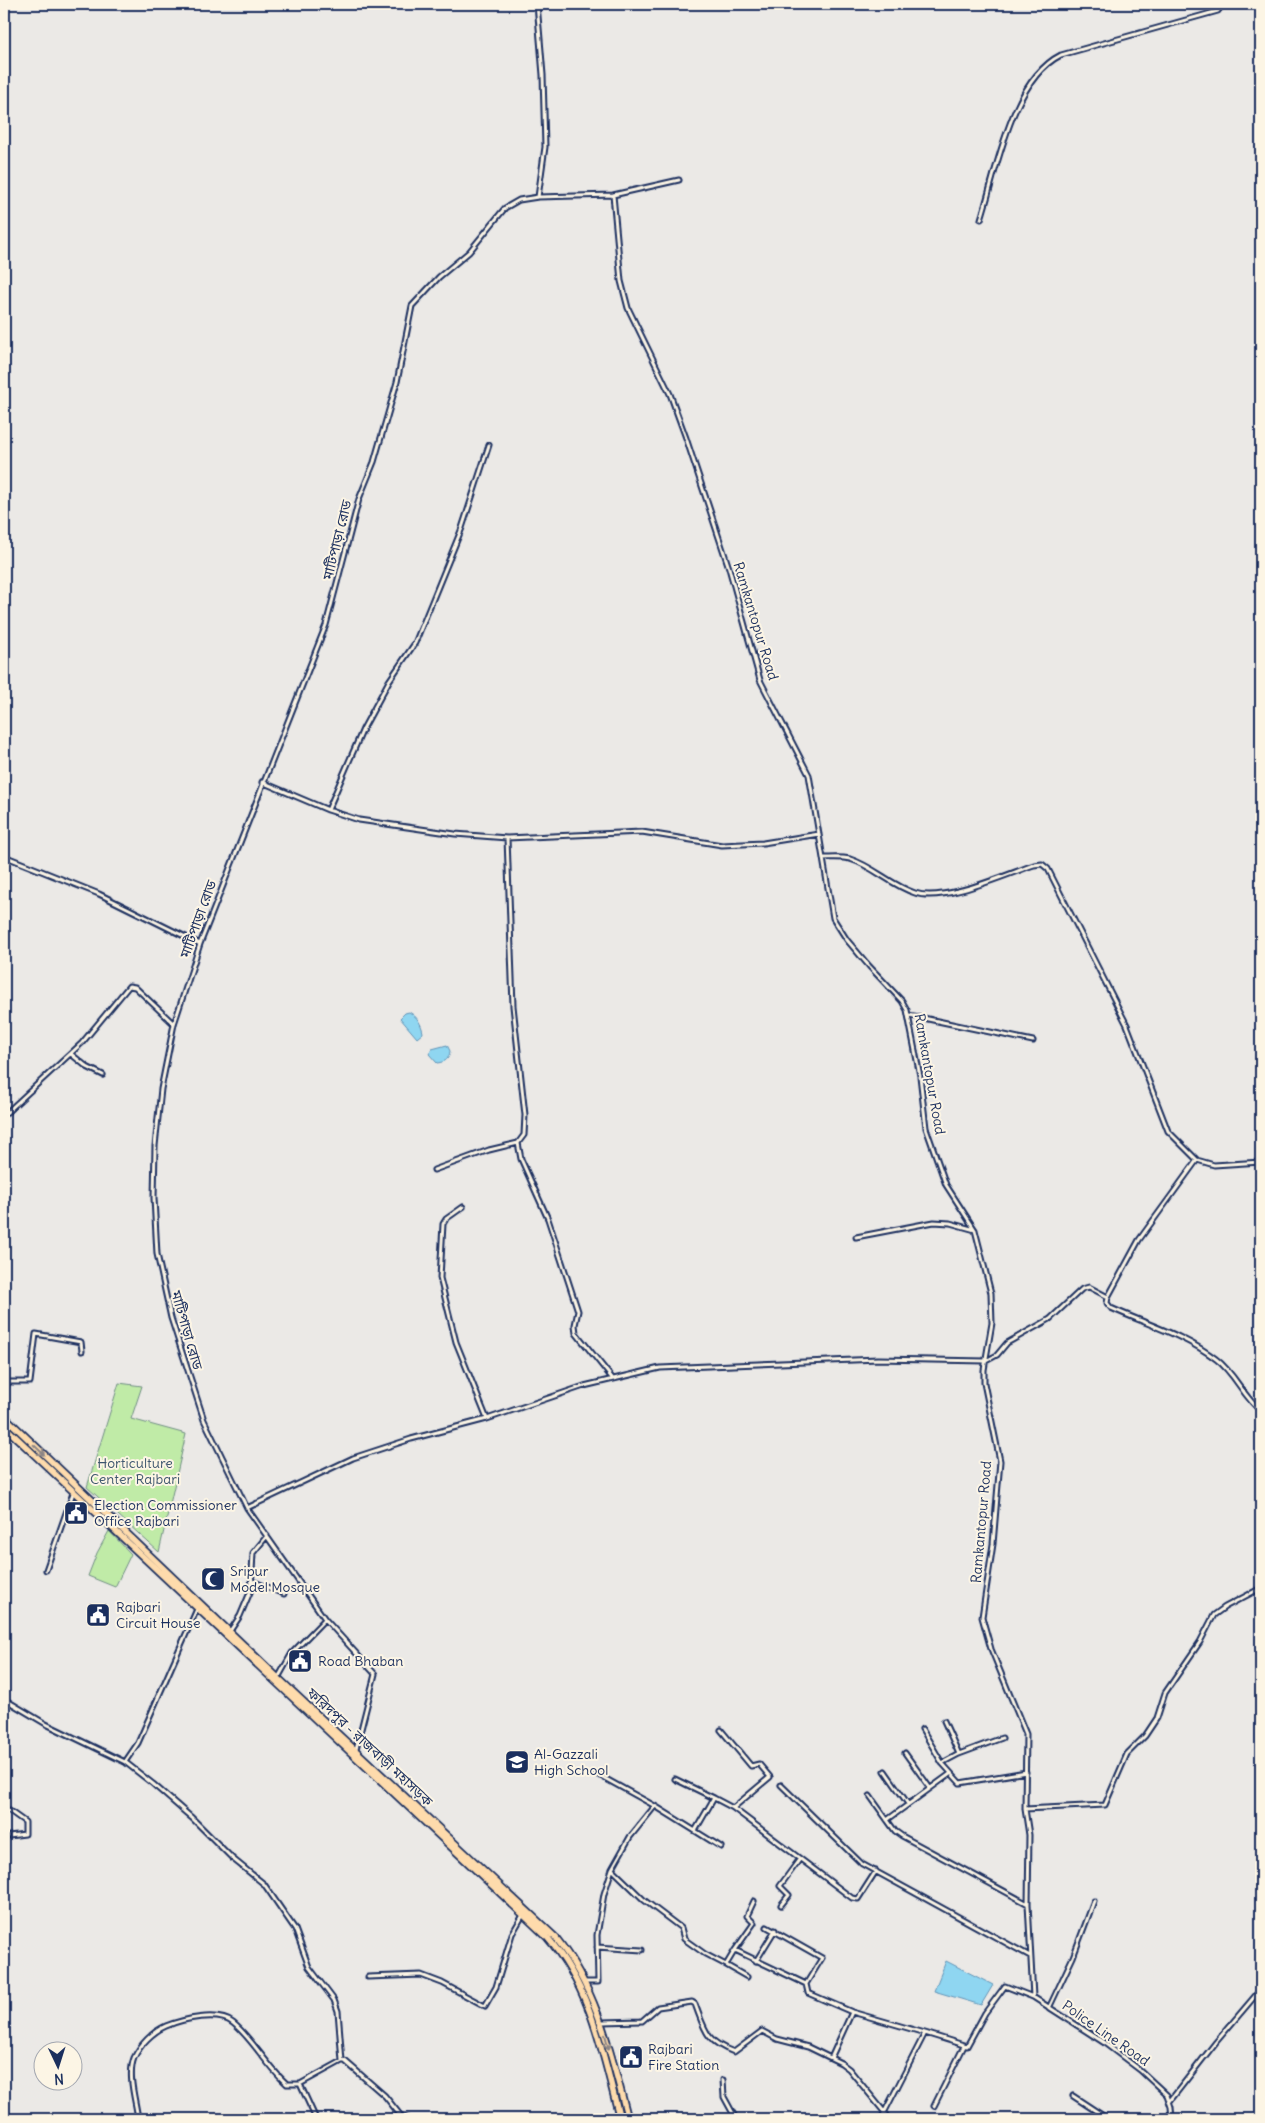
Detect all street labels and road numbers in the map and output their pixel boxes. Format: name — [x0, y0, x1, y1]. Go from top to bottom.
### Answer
street label: মাটিপাড়া রোড — [318, 497, 356, 583]
street label: Ramkantopur Road — [729, 560, 783, 682]
street label: মাটিপাড়া রোড — [175, 877, 221, 961]
street label: Ramkantopur Road — [910, 1012, 950, 1136]
street label: মাটিপাড়া রোড — [167, 1287, 207, 1373]
street label: Ramkantopur Road — [967, 1460, 995, 1584]
street label: ফরিদপুর - রাজবাড়ী মহাসড়ক — [303, 1683, 437, 1810]
street label: Police Line Road — [1059, 1996, 1153, 2070]

